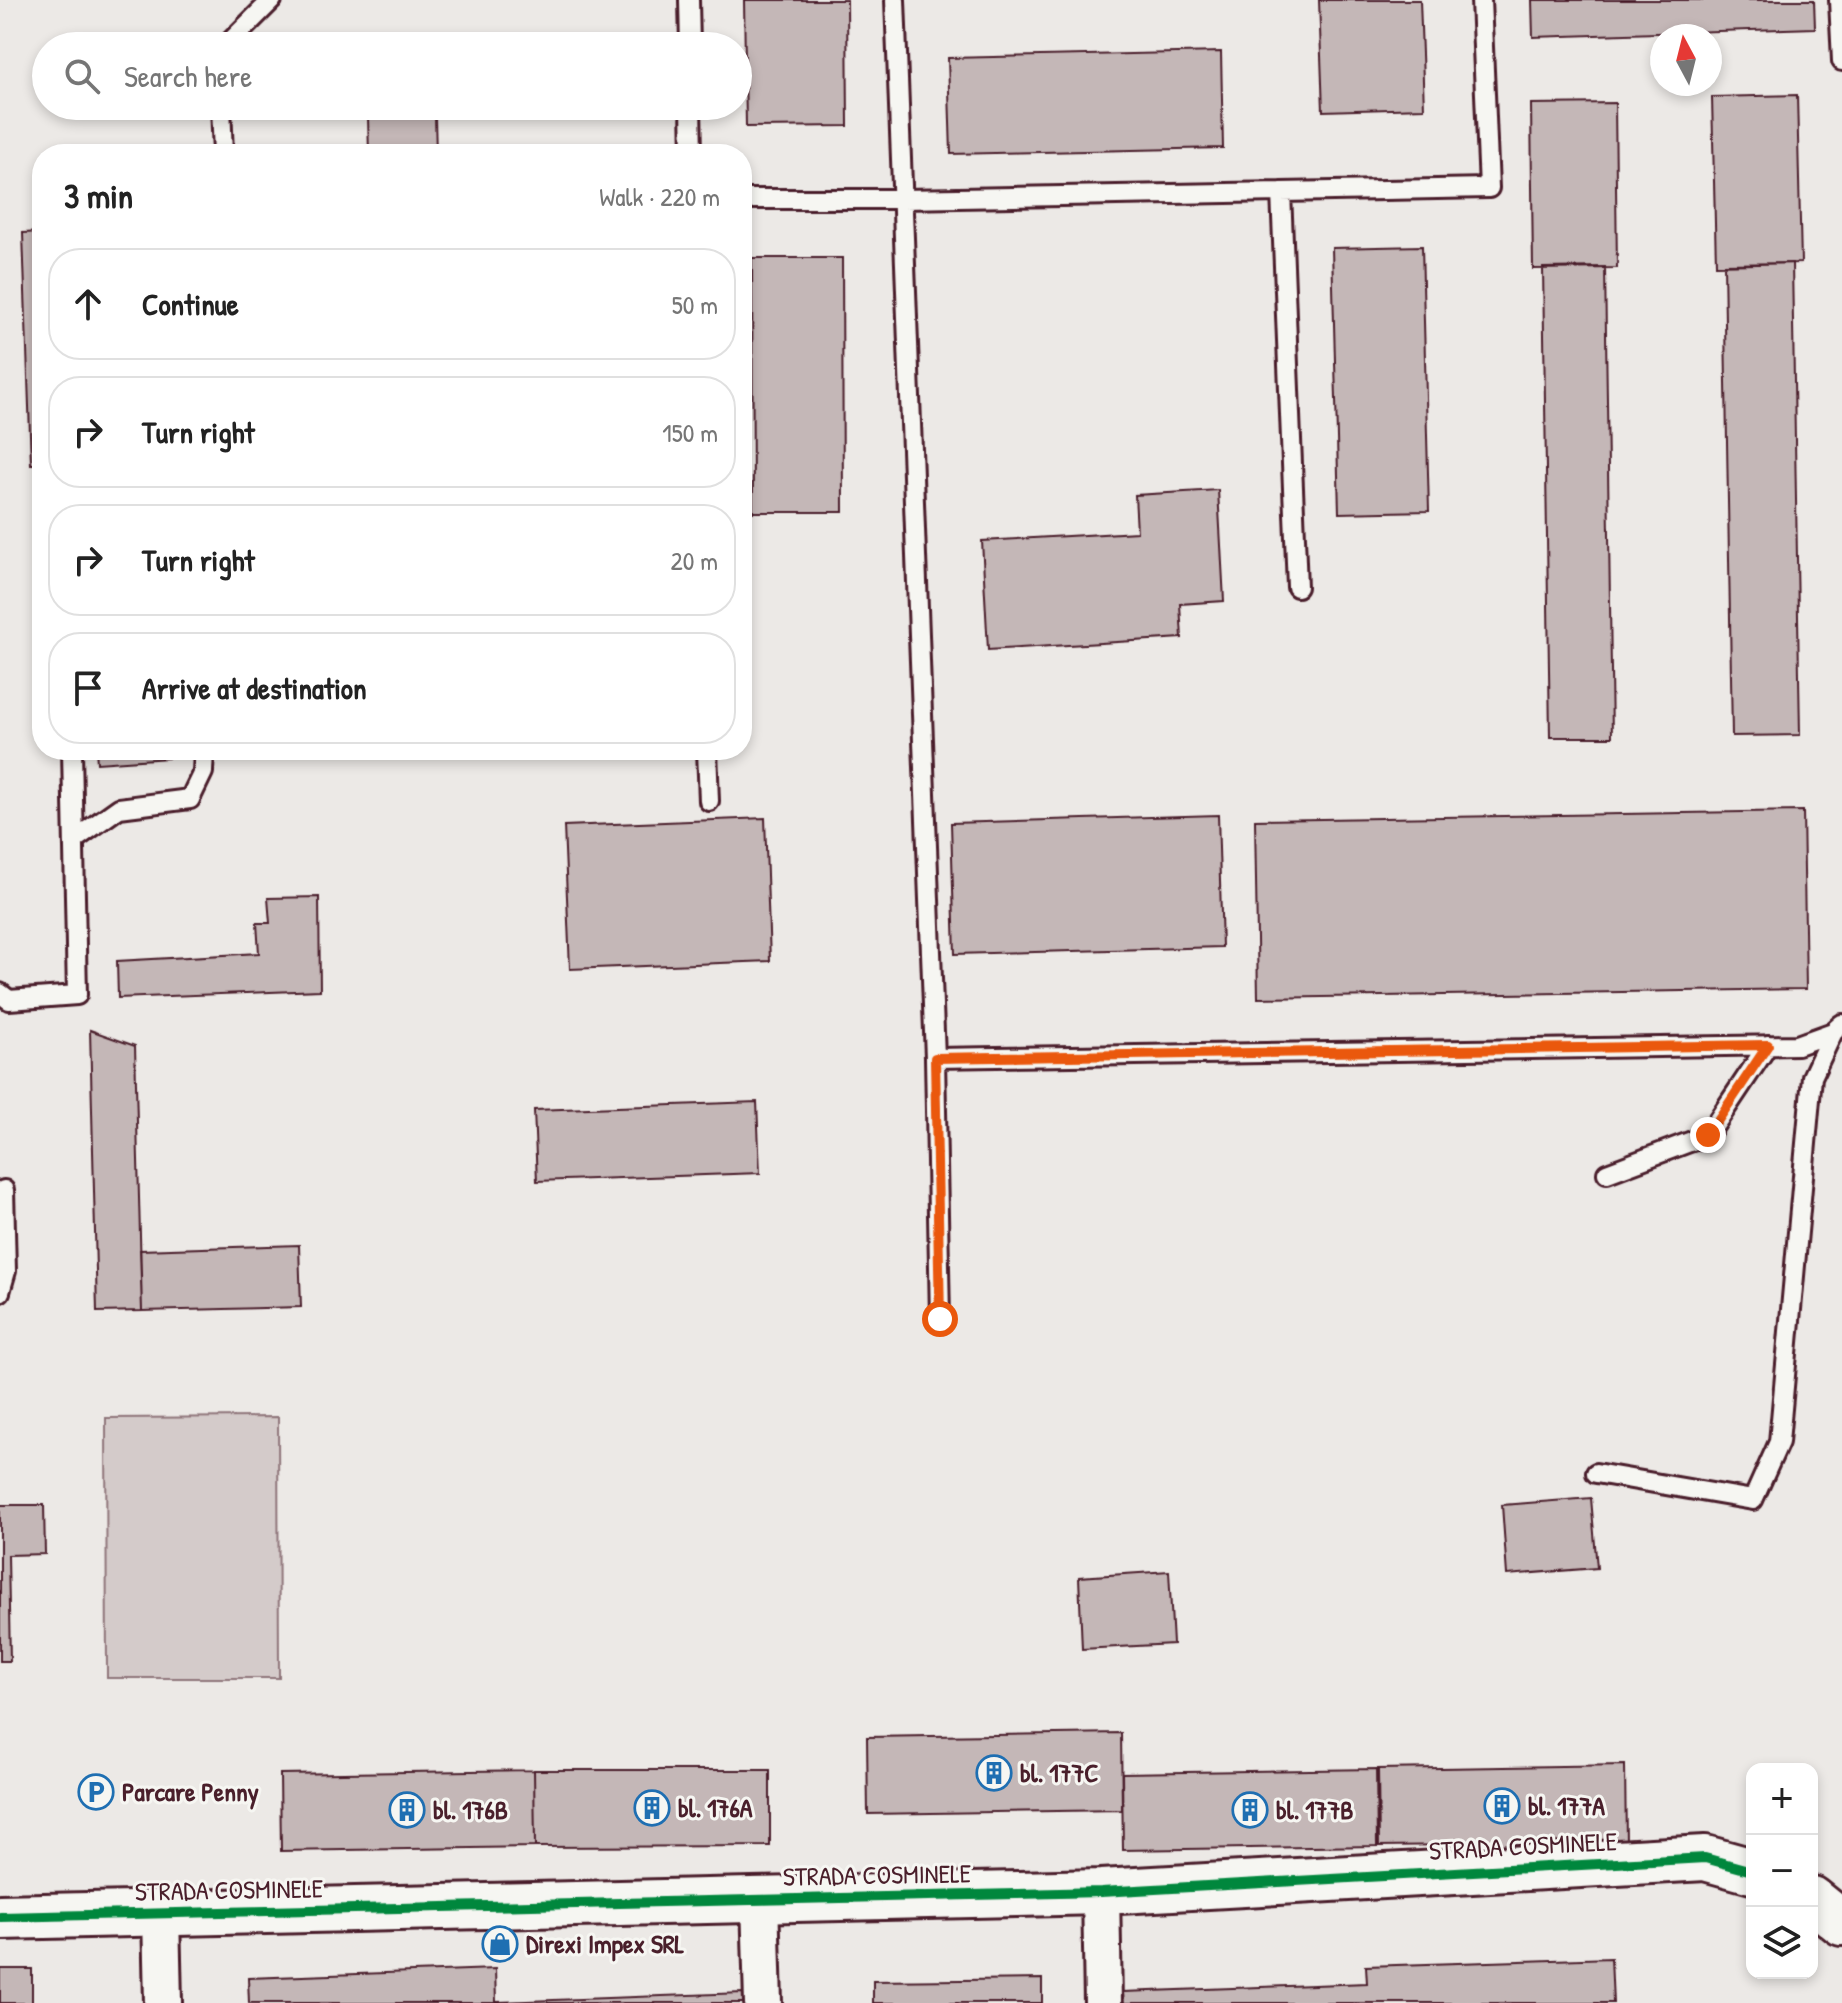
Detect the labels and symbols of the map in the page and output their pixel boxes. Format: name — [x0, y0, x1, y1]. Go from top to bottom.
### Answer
north arrow — [1650, 24, 1722, 96]
route end — [1690, 1117, 1726, 1153]
route start — [922, 1301, 958, 1337]
building icon: bl. 177C — [975, 1754, 1013, 1792]
place label: bl. 177C — [1020, 1755, 1099, 1790]
parking icon: Parcare Penny — [77, 1773, 115, 1811]
place label: Parcare Penny — [122, 1774, 259, 1810]
building icon: bl. 177A — [1483, 1787, 1521, 1825]
place label: bl. 177A — [1528, 1788, 1605, 1823]
building icon: bl. 176A — [633, 1789, 671, 1827]
place label: bl. 176A — [678, 1790, 753, 1825]
building icon: bl. 176B — [388, 1791, 426, 1829]
building icon: bl. 177B — [1231, 1791, 1269, 1829]
place label: bl. 176B — [433, 1792, 508, 1827]
place label: bl. 177B — [1276, 1792, 1354, 1827]
street label: STRADA COSMINELE — [1428, 1823, 1618, 1868]
street label: STRADA COSMINELE — [783, 1855, 972, 1894]
street label: STRADA COSMINELE — [135, 1870, 324, 1909]
shop icon: Direxi Impex SRL — [481, 1925, 519, 1963]
place label: Direxi Impex SRL — [526, 1926, 685, 1962]

